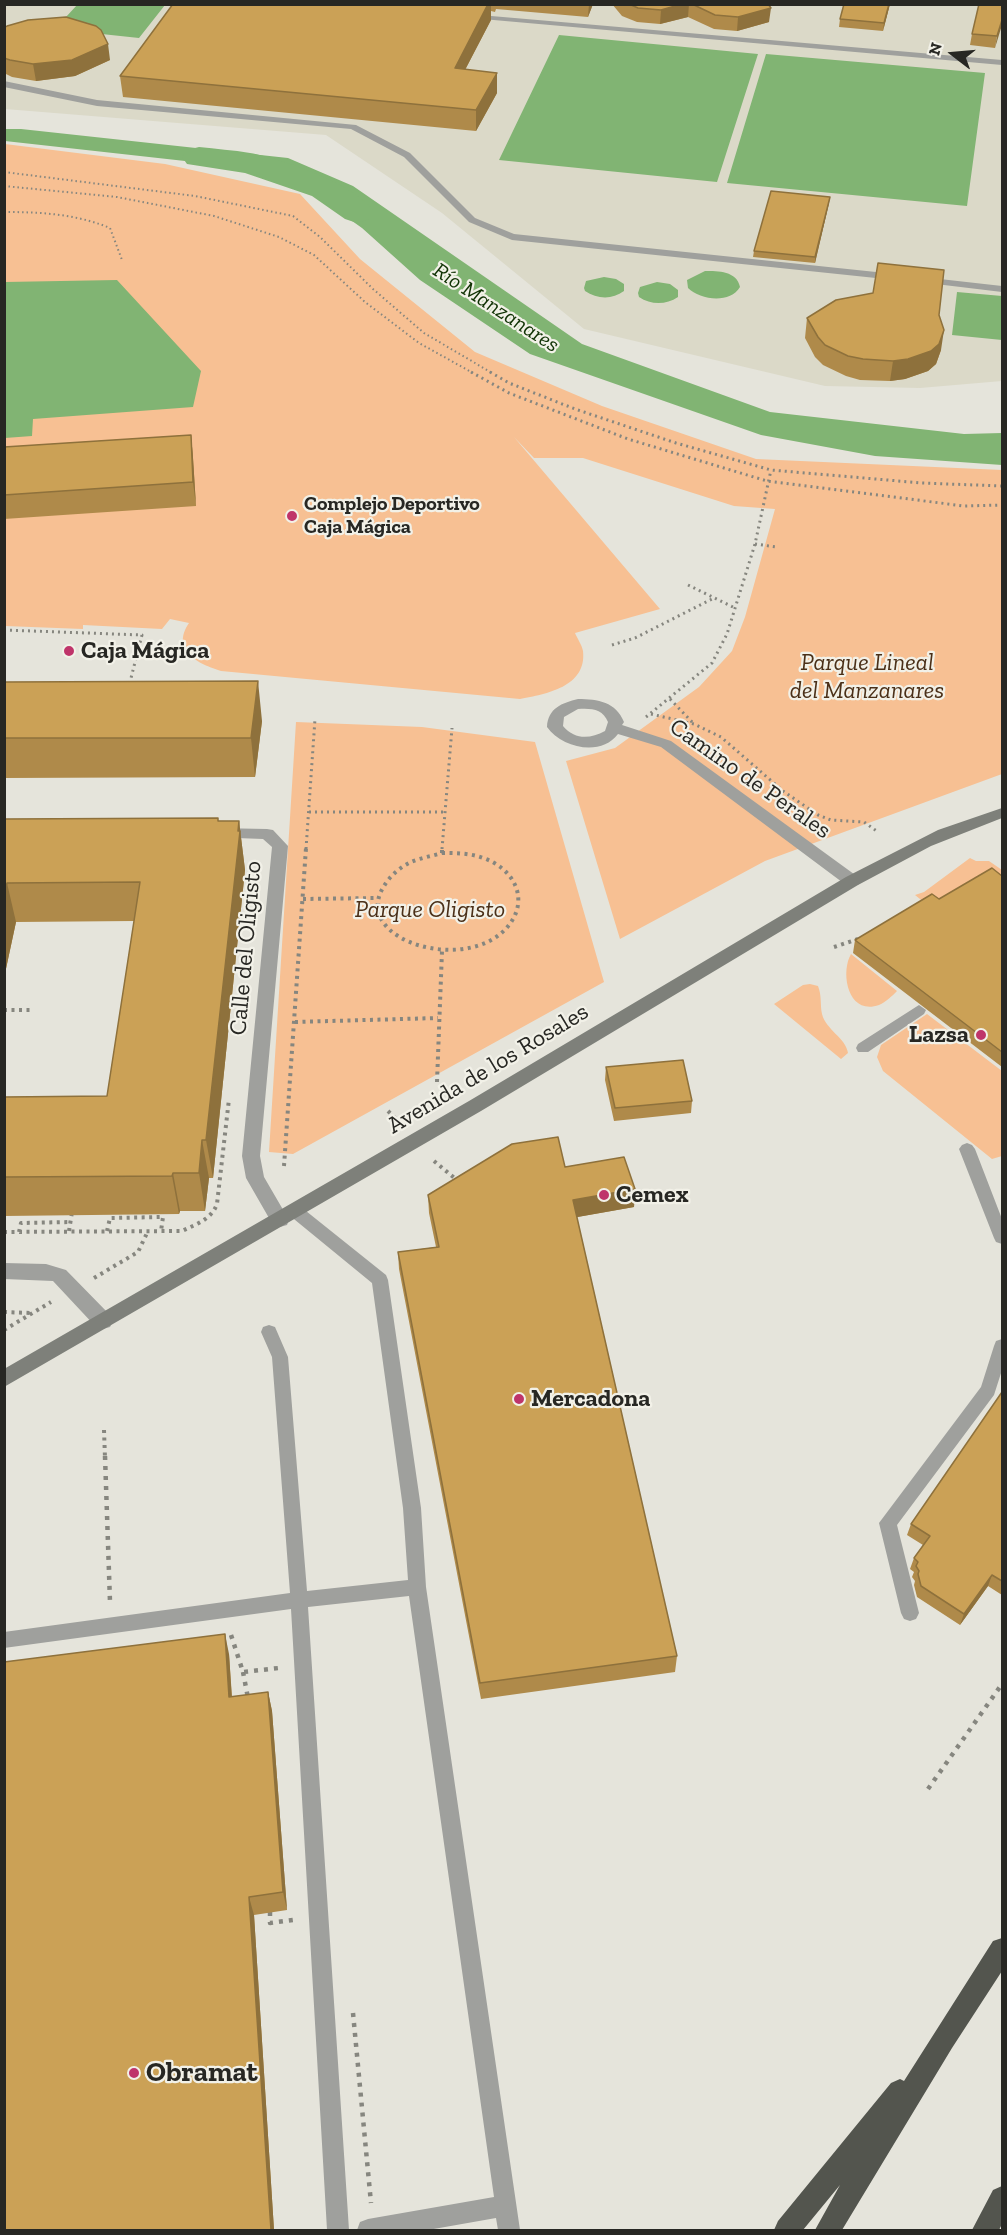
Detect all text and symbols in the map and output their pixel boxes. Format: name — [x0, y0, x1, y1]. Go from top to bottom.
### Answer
north arrow — [923, 24, 983, 84]
text: N — [924, 40, 946, 57]
water label: Río Manzanares — [428, 257, 564, 359]
place label: Complejo Deportivo Caja Mágica — [304, 492, 480, 539]
marker: Complejo Deportivo Caja Mágica — [285, 509, 299, 523]
place label: Caja Mágica — [81, 637, 209, 665]
marker: Caja Mágica — [62, 644, 76, 658]
park label: Parque Lineal del Manzanares — [790, 649, 944, 705]
street label: Camino de Perales — [664, 713, 836, 845]
street label: Calle del Oligisto — [224, 860, 268, 1036]
park label: Parque Oligisto — [355, 896, 505, 924]
street label: Avenida de los Rosales — [382, 997, 594, 1141]
place label: Lazsa — [909, 1021, 969, 1049]
marker: Lazsa — [974, 1028, 988, 1042]
place label: Cemex — [616, 1181, 689, 1209]
marker: Cemex — [597, 1188, 611, 1202]
place label: Mercadona — [531, 1385, 650, 1413]
marker: Mercadona — [512, 1392, 526, 1406]
place label: Obramat — [146, 2056, 258, 2090]
marker: Obramat — [127, 2066, 141, 2080]

